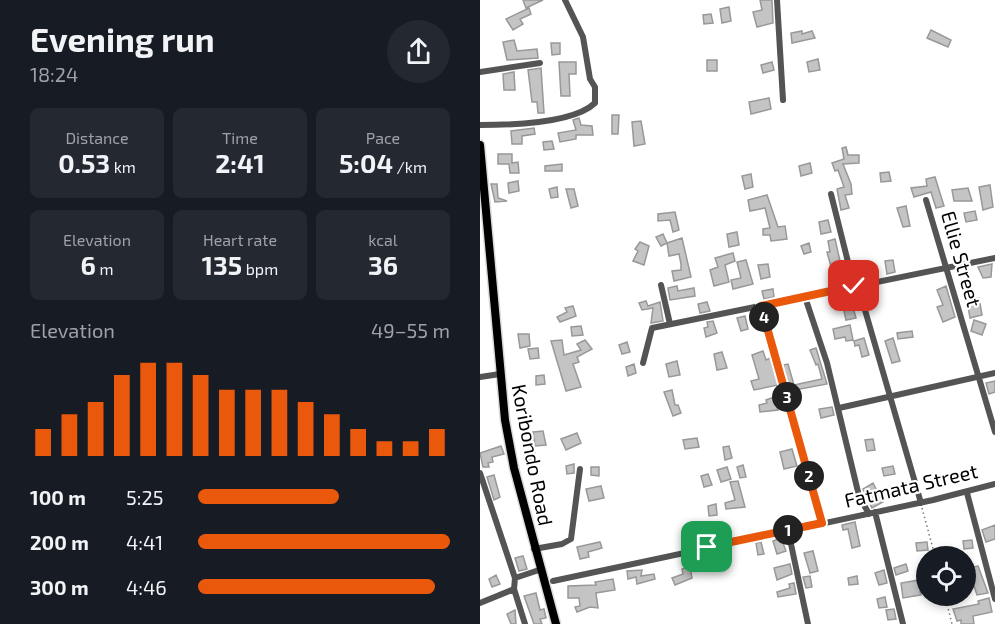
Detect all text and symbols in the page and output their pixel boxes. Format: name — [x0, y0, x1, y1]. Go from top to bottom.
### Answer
text: Evening run — [30, 19, 215, 59]
button: share — [387, 20, 450, 83]
text: 18:24 — [30, 62, 78, 86]
text: Distance — [65, 128, 129, 147]
text: Time — [222, 128, 258, 147]
text: Pace — [366, 128, 400, 147]
text: 0.53 — [58, 147, 110, 178]
text: 2:41 — [215, 147, 265, 178]
text: 5:04 — [339, 147, 393, 178]
text: km — [110, 157, 136, 176]
text: /km — [393, 157, 427, 176]
street label: Ellie Street — [937, 208, 987, 310]
text: Elevation — [63, 230, 131, 249]
text: Heart rate — [203, 230, 277, 249]
text: kcal — [368, 230, 398, 249]
text: 6 — [81, 249, 96, 280]
text: 135 — [202, 249, 242, 280]
text: 36 — [368, 249, 398, 280]
text: m — [96, 259, 113, 278]
text: bpm — [242, 259, 278, 278]
pin — [828, 260, 879, 311]
icon: check — [837, 269, 870, 302]
pin: 4 — [749, 302, 779, 332]
text: 4 — [759, 307, 769, 326]
text: Elevation — [30, 318, 115, 342]
text: 49–55 m — [371, 318, 450, 342]
street label: Koribondo Road — [507, 382, 558, 528]
pin: 3 — [772, 382, 802, 412]
text: 3 — [782, 387, 792, 406]
street label: Fatmata Street — [842, 458, 980, 512]
pin: 2 — [794, 461, 824, 491]
text: 2 — [804, 466, 814, 485]
text: 100 m — [30, 485, 86, 509]
text: 5:25 — [126, 485, 163, 509]
pin: 1 — [773, 515, 803, 545]
text: 1 — [785, 520, 791, 539]
pin — [681, 521, 732, 572]
text: 200 m — [30, 530, 89, 554]
text: 4:41 — [126, 530, 163, 554]
icon: arrive — [690, 530, 723, 563]
map controls — [916, 546, 976, 606]
button: locate — [916, 546, 976, 606]
text: 300 m — [30, 575, 89, 599]
text: 4:46 — [126, 575, 167, 599]

